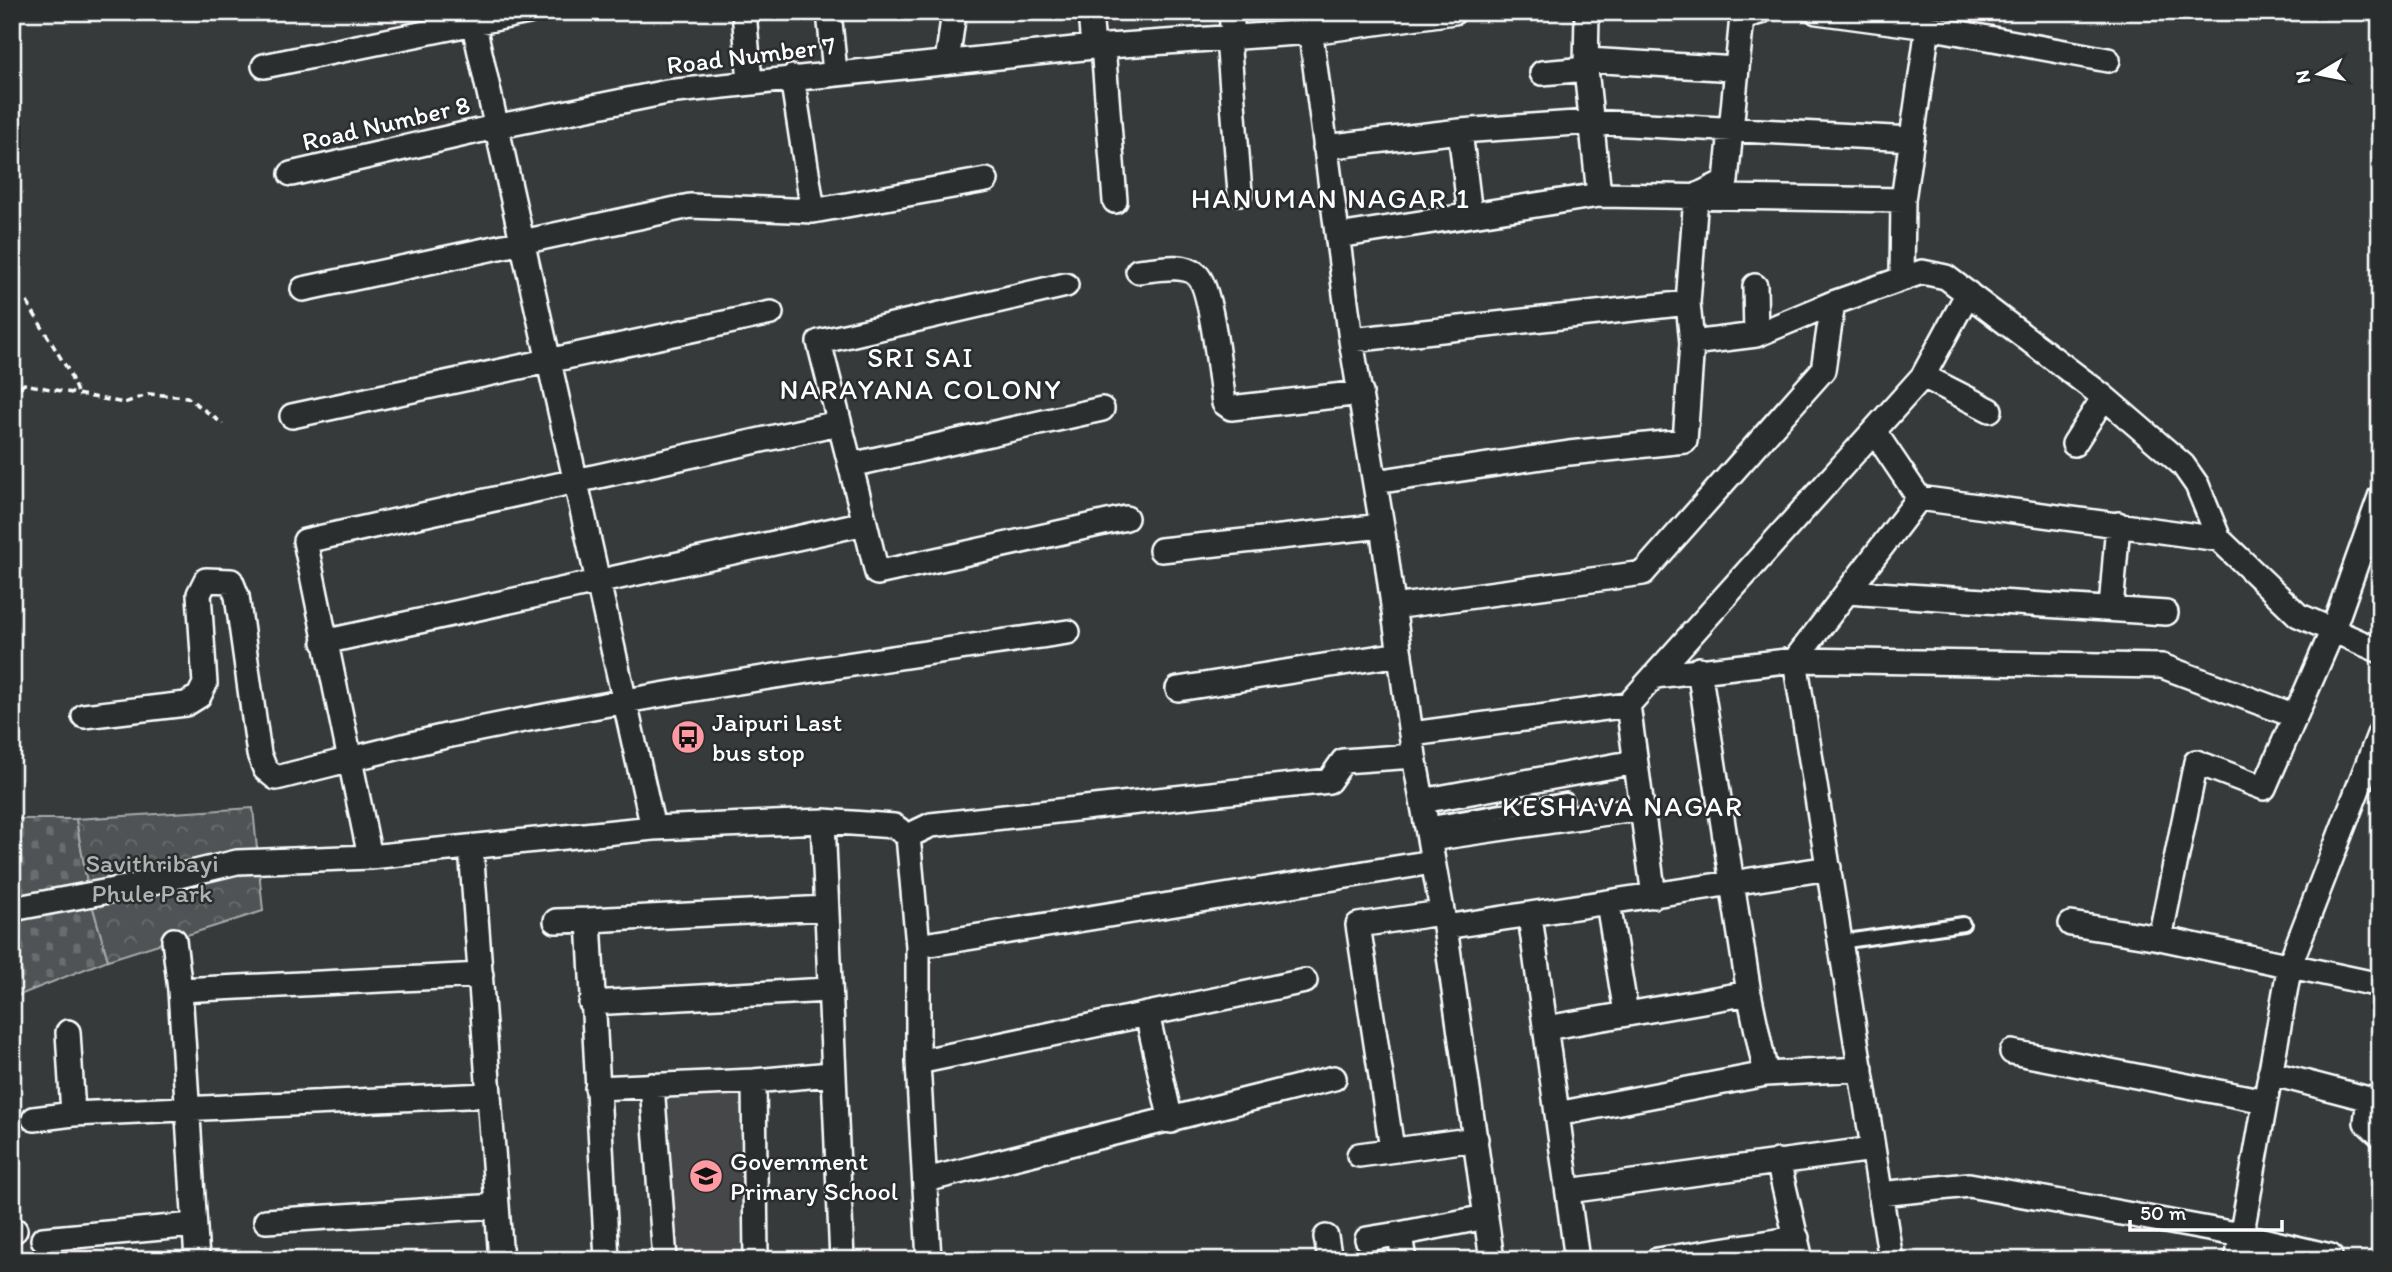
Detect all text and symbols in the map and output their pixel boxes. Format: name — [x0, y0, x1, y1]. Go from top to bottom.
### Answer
street label: Road Number 7 — [665, 29, 837, 81]
north arrow — [2284, 38, 2354, 108]
text: N — [2290, 69, 2315, 85]
street label: Road Number 8 — [299, 88, 473, 158]
district label: HANUMAN NAGAR 1 — [1191, 181, 1471, 215]
district label: SRI SAI NARAYANA COLONY — [780, 340, 1062, 406]
place label: Jaipuri Last bus stop — [712, 706, 842, 768]
bus stop icon: Jaipuri Last bus stop — [669, 718, 707, 756]
district label: KESHAVA NAGAR — [1502, 789, 1744, 823]
park label: Savithribayi Phule Park — [85, 847, 219, 909]
place label: Government Primary School — [730, 1145, 898, 1207]
school or university icon: Government Primary School — [687, 1157, 725, 1195]
scale bar — [2130, 1188, 2282, 1232]
text: 50 m — [2140, 1200, 2187, 1225]

